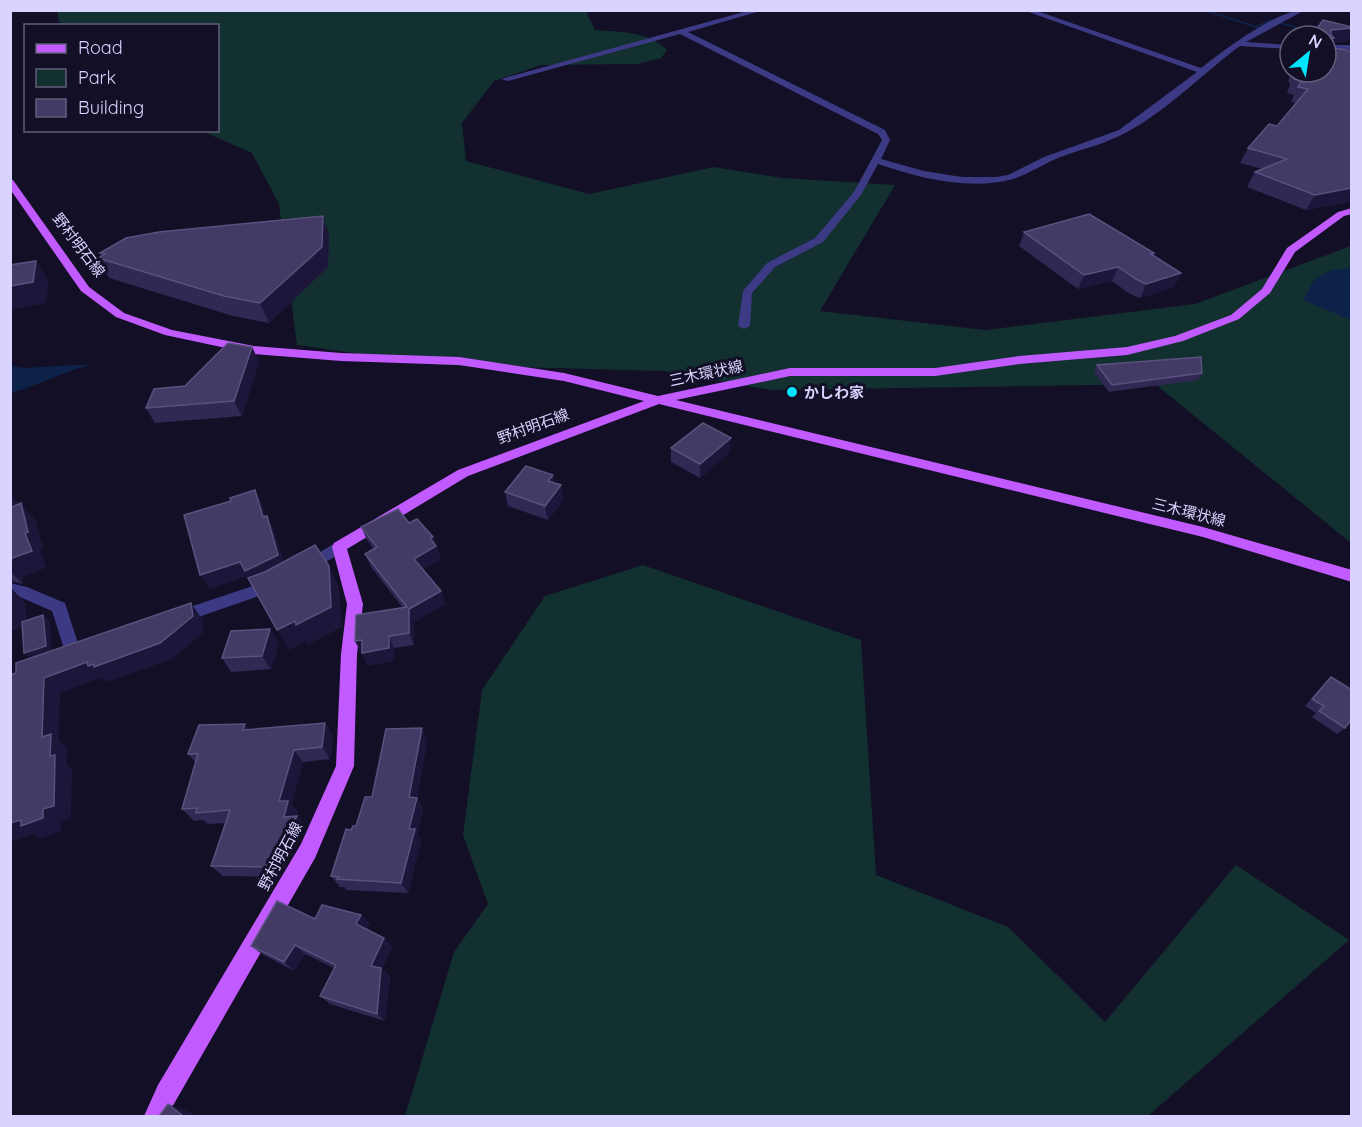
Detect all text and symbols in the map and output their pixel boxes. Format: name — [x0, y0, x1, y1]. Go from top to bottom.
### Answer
legend — [24, 24, 219, 132]
north arrow — [1278, 24, 1338, 84]
text: N — [1305, 29, 1326, 53]
text: Road — [78, 36, 123, 59]
text: Park — [78, 66, 116, 89]
text: Building — [78, 96, 144, 119]
street label: 野村明石線 — [49, 209, 109, 281]
street label: 三木環状線 — [667, 356, 745, 390]
place label: かしわ家 — [804, 383, 864, 402]
marker: かしわ家 — [785, 385, 799, 399]
street label: 野村明石線 — [495, 404, 571, 448]
street label: 三木環状線 — [1150, 494, 1228, 530]
street label: 野村明石線 — [254, 818, 306, 894]

